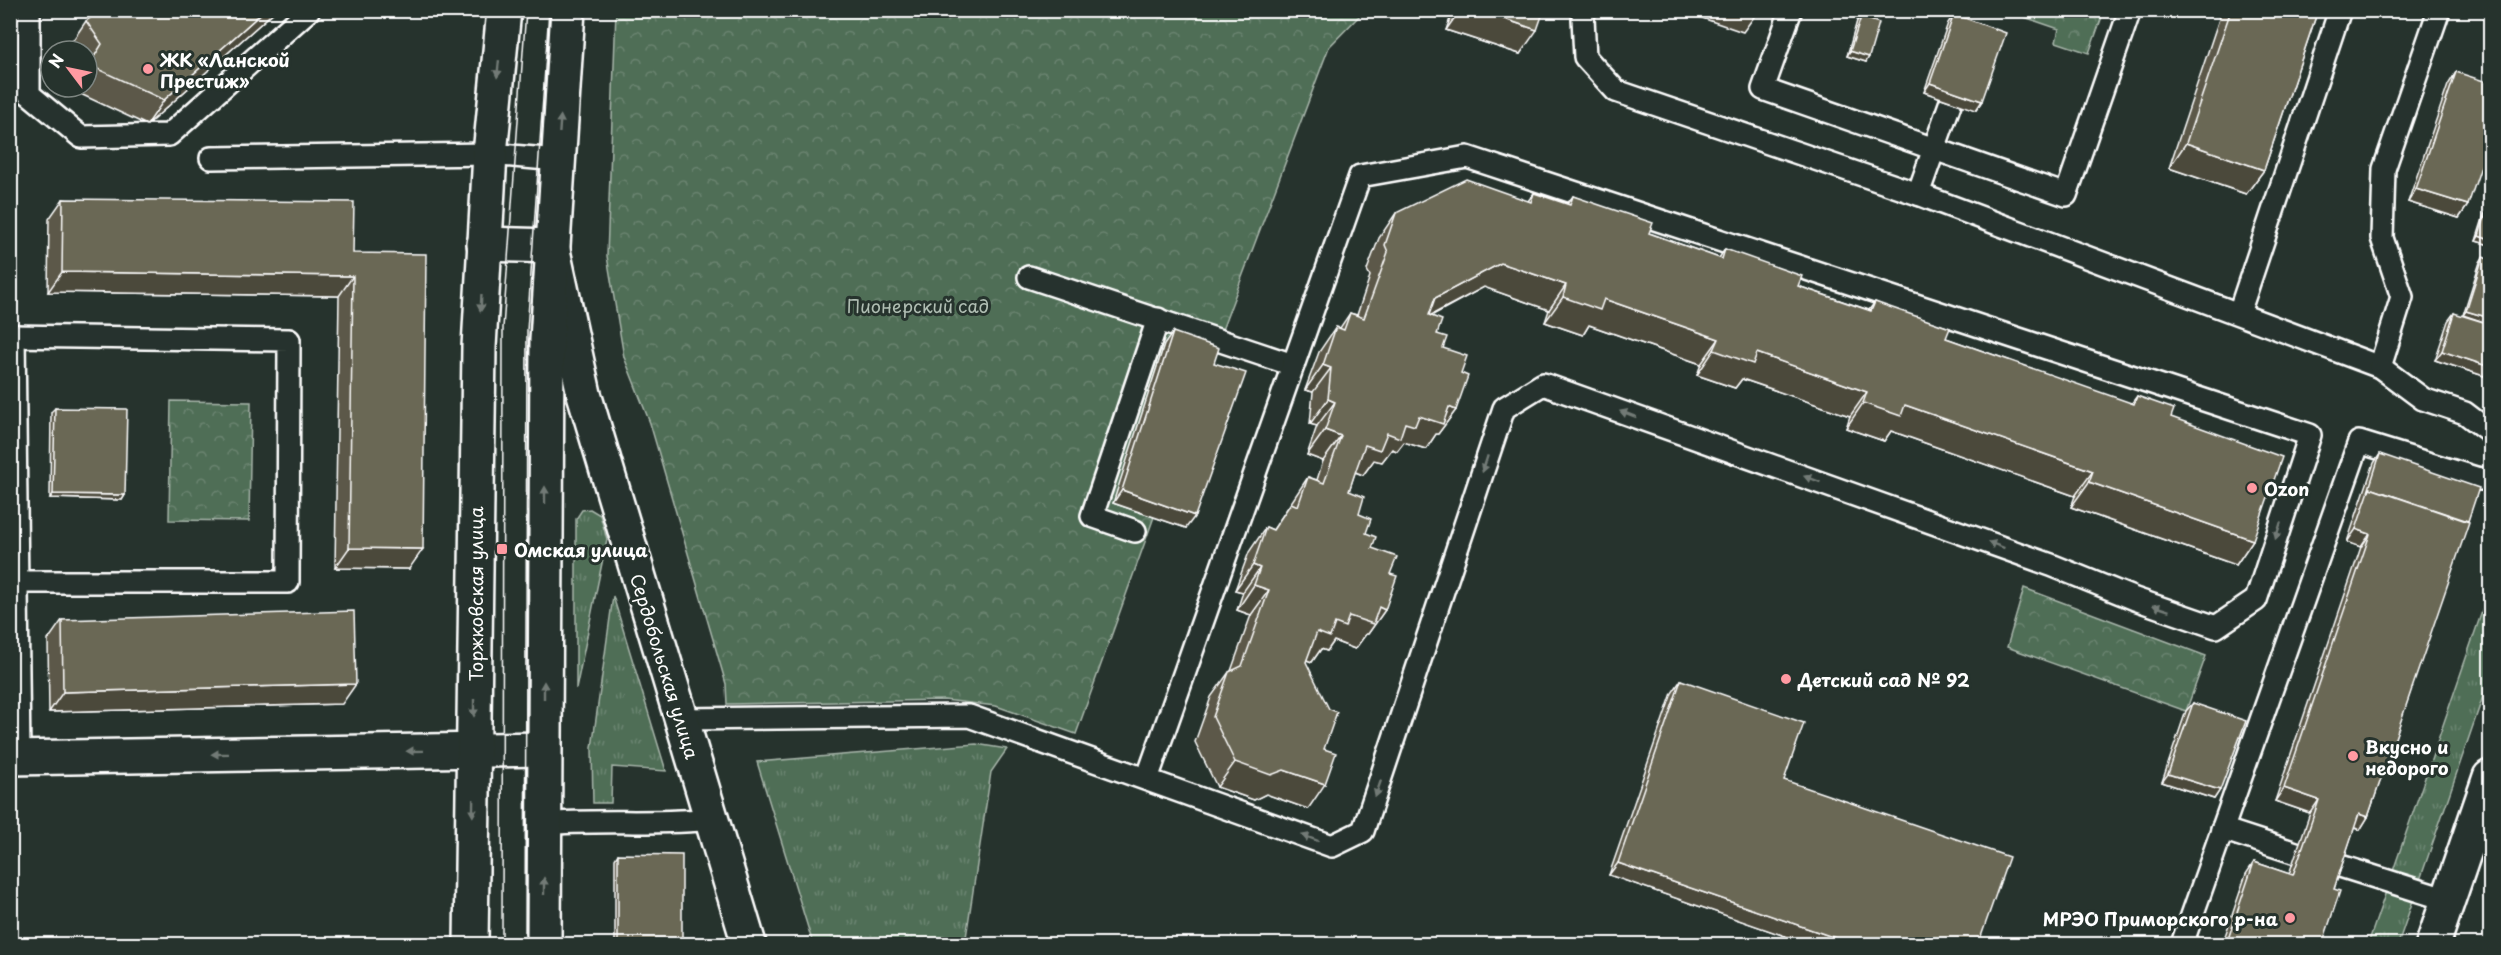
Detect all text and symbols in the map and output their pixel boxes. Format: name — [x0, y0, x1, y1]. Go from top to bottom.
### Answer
north arrow — [39, 39, 99, 99]
place label: ЖК «Ланской Престиж» — [159, 46, 290, 94]
text: N — [42, 49, 69, 72]
one-way arrow — [493, 59, 503, 78]
marker: ЖК «Ланской Престиж» — [141, 62, 155, 76]
one-way arrow — [555, 115, 565, 134]
park label: Пионерский сад — [847, 292, 989, 319]
one-way arrow — [476, 293, 485, 312]
one-way arrow — [1619, 409, 1637, 419]
one-way arrow — [1480, 455, 1490, 473]
one-way arrow — [1803, 474, 1821, 484]
place label: Ozon — [2264, 475, 2309, 502]
marker: Ozon — [2245, 481, 2259, 495]
one-way arrow — [540, 486, 550, 505]
street label: Торжковская улица — [462, 506, 489, 681]
one-way arrow — [2273, 522, 2283, 540]
place label: Омская улица — [514, 536, 648, 563]
one-way arrow — [1986, 539, 2004, 549]
marker: Омская улица — [495, 542, 509, 556]
street label: Сердобольская улица — [624, 570, 706, 763]
one-way arrow — [2152, 603, 2170, 612]
place label: Детский сад № 92 — [1797, 666, 1970, 693]
marker: Детский сад № 92 — [1779, 672, 1793, 686]
one-way arrow — [539, 681, 549, 700]
one-way arrow — [469, 698, 479, 717]
place label: Вкусно и недорого — [2365, 733, 2449, 781]
one-way arrow — [406, 746, 425, 756]
one-way arrow — [211, 749, 230, 759]
marker: Вкусно и недорого — [2346, 749, 2360, 763]
one-way arrow — [1372, 780, 1382, 798]
one-way arrow — [468, 799, 478, 818]
one-way arrow — [1301, 833, 1319, 843]
one-way arrow — [539, 877, 549, 896]
place label: МРЭО Приморского р-на — [2043, 905, 2278, 932]
marker: МРЭО Приморского р-на — [2283, 911, 2297, 925]

